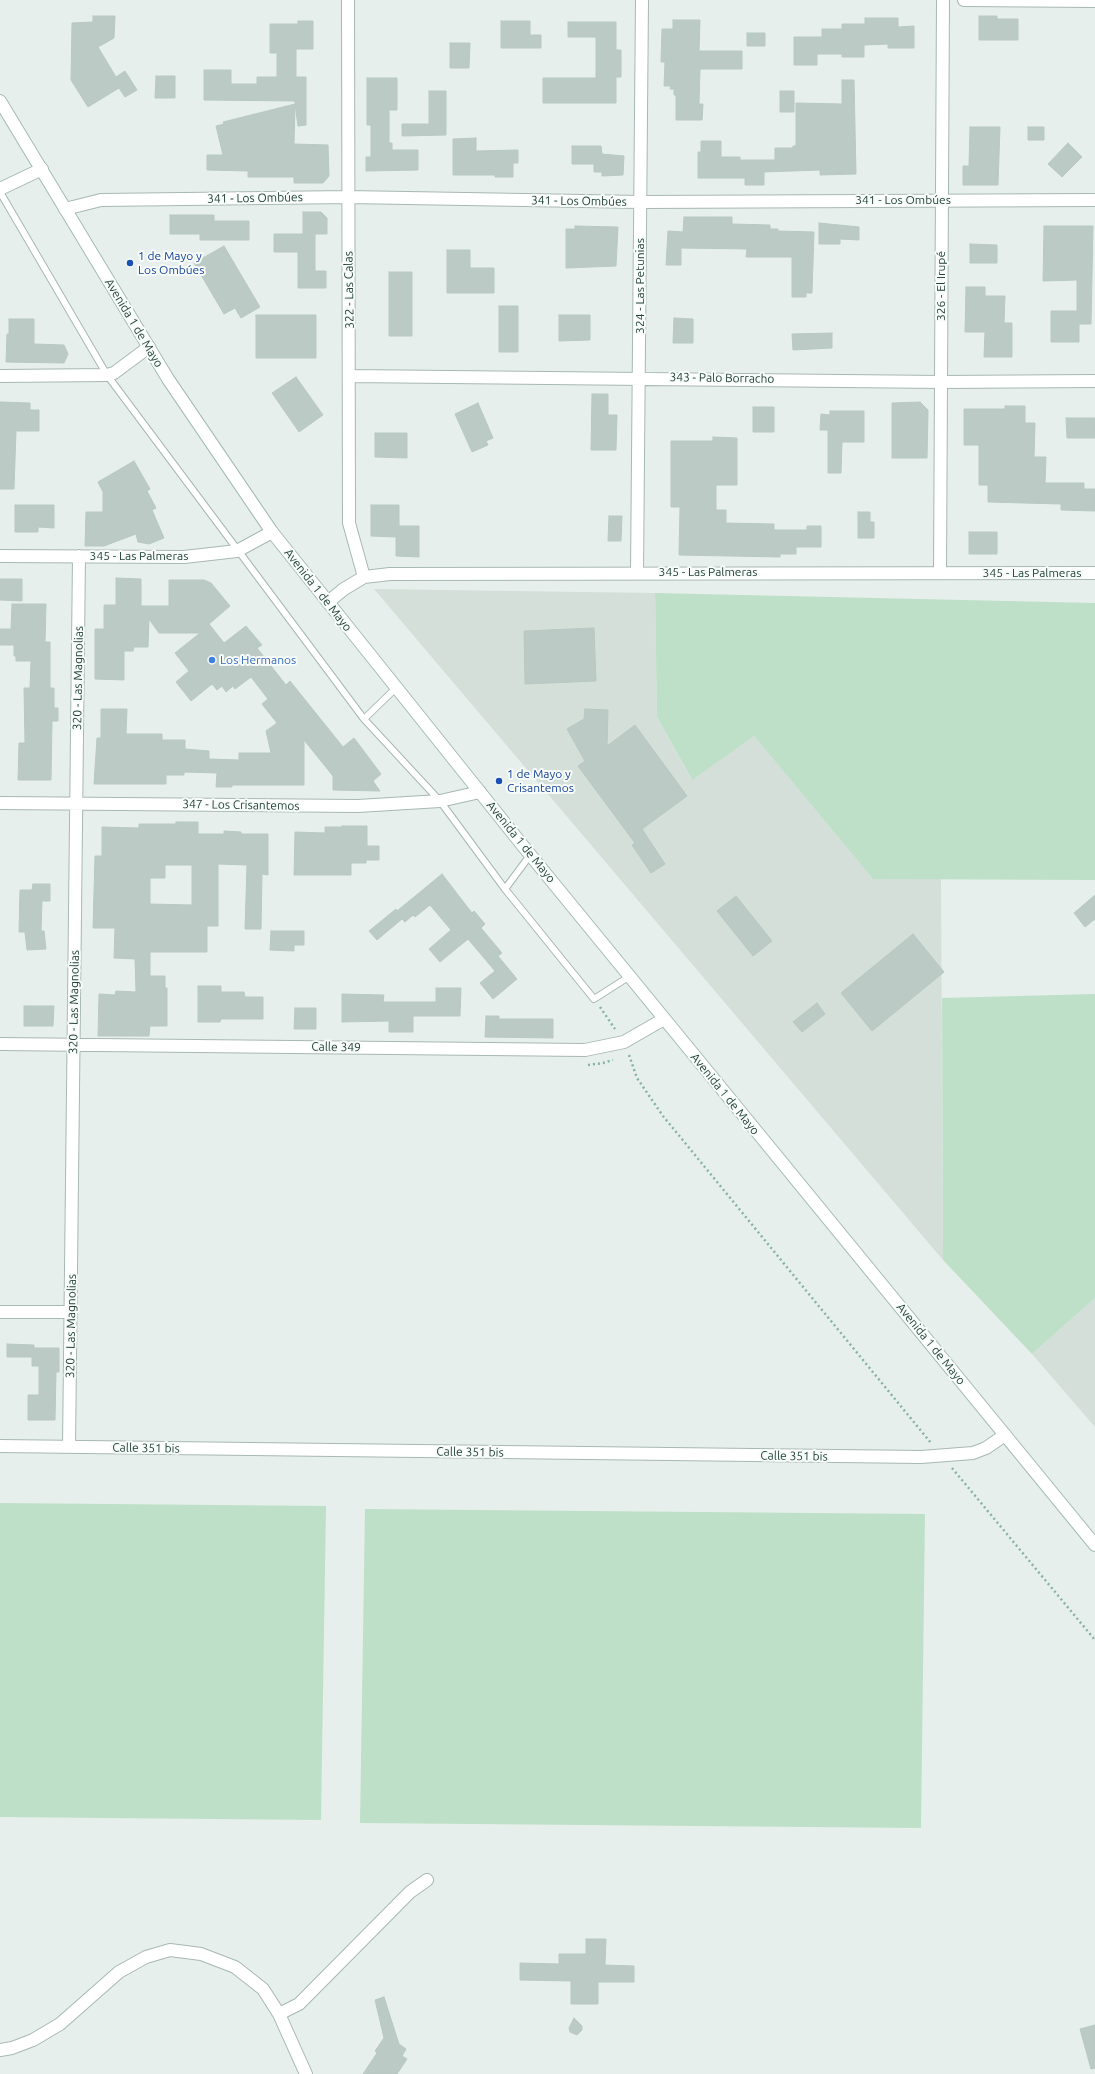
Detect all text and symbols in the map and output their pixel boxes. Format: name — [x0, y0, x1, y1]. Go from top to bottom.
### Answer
street label: 341 - Los Ombúes — [207, 190, 303, 206]
street label: 341 - Los Ombúes — [531, 193, 627, 209]
street label: 341 - Los Ombúes — [855, 193, 951, 207]
street label: 324 - Las Petunias — [633, 238, 647, 334]
place label: 1 de Mayo y Los Ombúes — [138, 249, 204, 277]
street label: 322 - Las Calas — [341, 251, 357, 329]
street label: 326 - El Irupé — [934, 251, 948, 321]
marker: 1 de Mayo y Los Ombúes — [125, 258, 135, 268]
street label: Avenida 1 de Mayo — [102, 276, 166, 370]
street label: 343 - Palo Borracho — [670, 370, 774, 386]
street label: Avenida 1 de Mayo — [281, 546, 355, 634]
street label: 345 - Las Palmeras — [90, 549, 188, 563]
street label: 345 - Las Palmeras — [659, 565, 757, 579]
street label: 345 - Las Palmeras — [983, 566, 1081, 580]
street label: 320 - Las Magnolias — [70, 626, 86, 730]
place label: Los Hermanos — [220, 653, 296, 667]
marker: Los Hermanos — [207, 655, 217, 665]
place label: 1 de Mayo y Crisantemos — [507, 767, 574, 795]
marker: 1 de Mayo y Crisantemos — [494, 776, 504, 786]
street label: 347 - Los Crisantemos — [182, 797, 300, 813]
street label: Avenida 1 de Mayo — [484, 798, 558, 886]
street label: 320 - Las Magnolias — [66, 950, 82, 1054]
street label: Calle 349 — [311, 1039, 361, 1055]
street label: Avenida 1 de Mayo — [688, 1050, 762, 1138]
street label: 320 - Las Magnolias — [63, 1274, 79, 1378]
street label: Avenida 1 de Mayo — [894, 1300, 968, 1388]
street label: Calle 351 bis — [112, 1440, 180, 1456]
street label: Calle 351 bis — [436, 1444, 504, 1460]
street label: Calle 351 bis — [760, 1448, 828, 1464]

